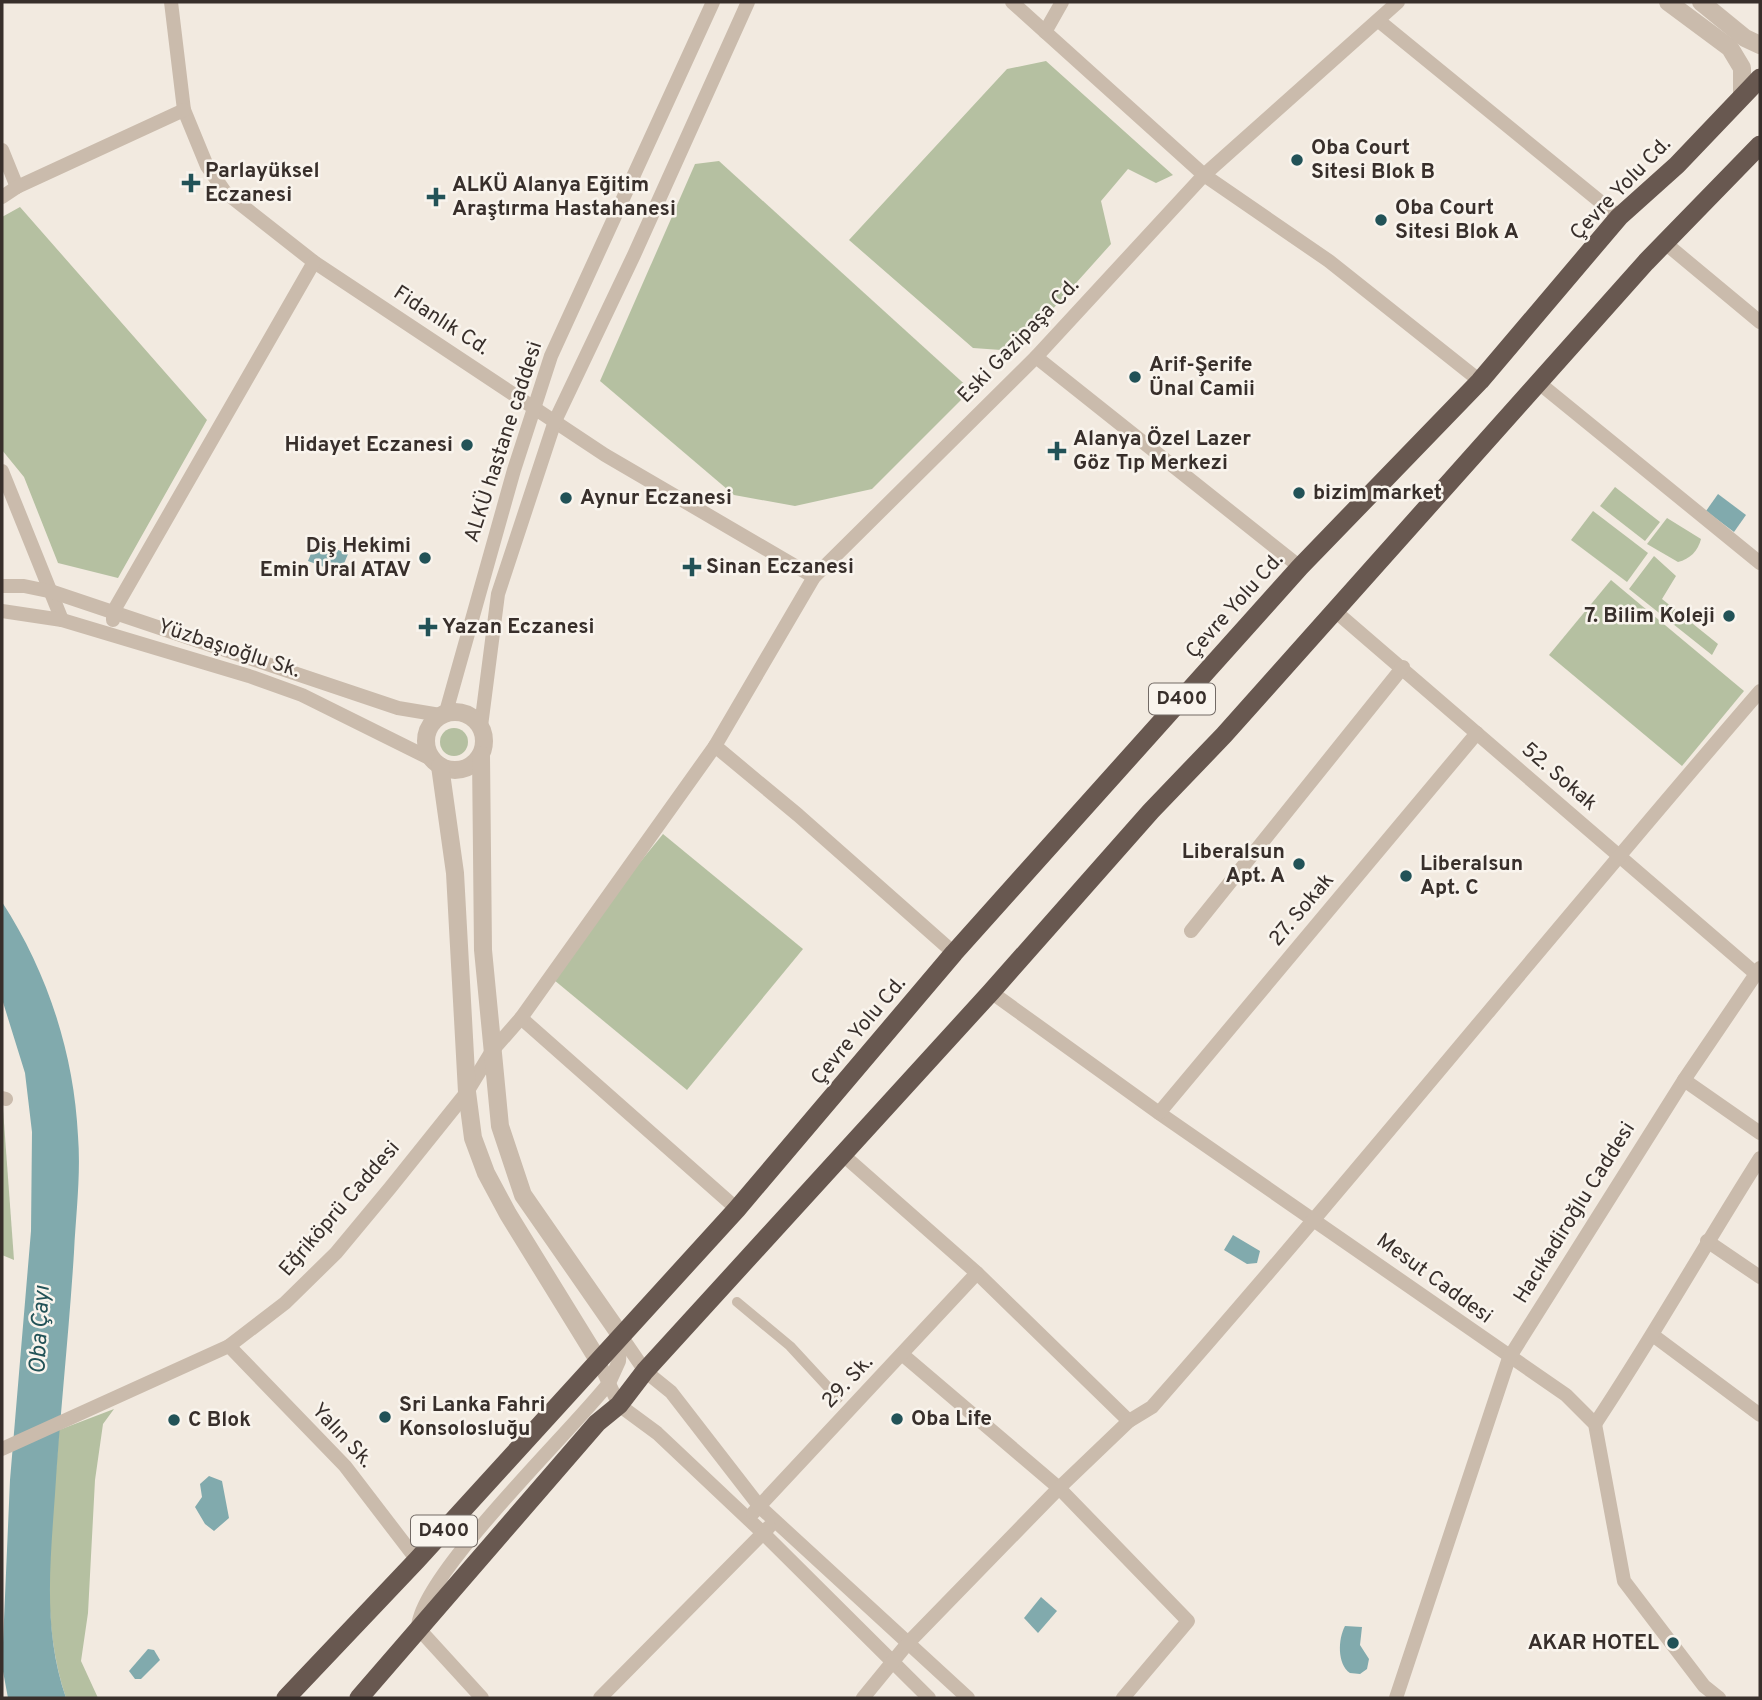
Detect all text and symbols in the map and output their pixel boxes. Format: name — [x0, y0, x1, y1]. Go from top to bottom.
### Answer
street label: Çevre Yolu Cd. — [1565, 131, 1677, 247]
place label: Oba Court Sitesi Blok B — [1311, 135, 1435, 186]
marker: Oba Court Sitesi Blok B — [1289, 152, 1305, 168]
place label: Parlayüksel Eczanesi — [205, 158, 320, 209]
place label: ALKÜ Alanya Eğitim Araştırma Hastahanesi — [452, 172, 676, 223]
marker: Parlayüksel Eczanesi — [183, 175, 199, 191]
marker: ALKÜ Alanya Eğitim Araştırma Hastahanesi — [426, 187, 446, 207]
place label: Oba Court Sitesi Blok A — [1395, 195, 1519, 246]
marker: Oba Court Sitesi Blok A — [1373, 212, 1389, 228]
street label: Eski Gazipaşa Cd. — [952, 273, 1086, 409]
street label: Fidanlık Cd. — [388, 280, 494, 362]
street label: ALKÜ hastane caddesi — [459, 338, 549, 546]
place label: Arif-Şerife Ünal Camii — [1149, 352, 1255, 403]
marker: Arif-Şerife Ünal Camii — [1127, 369, 1143, 385]
place label: Alanya Özel Lazer Göz Tıp Merkezi — [1073, 426, 1251, 477]
place label: Hidayet Eczanesi — [284, 432, 453, 459]
marker: Hidayet Eczanesi — [459, 437, 475, 453]
marker: Alanya Özel Lazer Göz Tıp Merkezi — [1047, 441, 1067, 461]
place label: bizim market — [1313, 480, 1442, 507]
place label: Aynur Eczanesi — [580, 485, 732, 512]
marker: bizim market — [1291, 485, 1307, 501]
marker: Aynur Eczanesi — [558, 490, 574, 506]
place label: Diş Hekimi Emin Ural ATAV — [260, 533, 411, 584]
street label: Çevre Yolu Cd. — [1180, 547, 1290, 665]
marker: Diş Hekimi Emin Ural ATAV — [417, 550, 433, 566]
place label: Sinan Eczanesi — [706, 554, 854, 581]
marker: Sinan Eczanesi — [684, 559, 700, 575]
place label: 7. Bilim Koleji — [1584, 603, 1715, 630]
marker: 7. Bilim Koleji — [1721, 608, 1737, 624]
street label: Yüzbaşıoğlu Sk. — [154, 613, 304, 685]
place label: Yazan Eczanesi — [442, 614, 594, 641]
marker: Yazan Eczanesi — [420, 619, 436, 635]
road number: D400 — [1149, 684, 1215, 714]
street label: 52. Sokak — [1515, 737, 1603, 817]
place label: Liberalsun Apt. A — [1182, 839, 1285, 890]
place label: Liberalsun Apt. C — [1420, 851, 1523, 902]
marker: Liberalsun Apt. A — [1291, 856, 1307, 872]
street label: 27. Sokak — [1263, 868, 1341, 952]
marker: Liberalsun Apt. C — [1398, 868, 1414, 884]
street label: Çevre Yolu Cd. — [806, 971, 912, 1091]
street label: Hacıkadiroğlu Caddesi — [1508, 1117, 1642, 1309]
street label: Eğriköprü Caddesi — [274, 1135, 406, 1283]
street label: Mesut Caddesi — [1371, 1228, 1497, 1330]
water label: Oba Çayı — [24, 1285, 58, 1375]
street label: 29. Sk. — [816, 1350, 880, 1414]
place label: Sri Lanka Fahri Konsolosluğu — [399, 1392, 545, 1443]
street label: Yalın Sk. — [305, 1398, 379, 1474]
place label: Oba Life — [911, 1406, 992, 1433]
place label: C Blok — [188, 1407, 251, 1434]
marker: Sri Lanka Fahri Konsolosluğu — [377, 1409, 393, 1425]
marker: Oba Life — [889, 1411, 905, 1427]
marker: C Blok — [166, 1412, 182, 1428]
road number: D400 — [411, 1516, 477, 1546]
place label: AKAR HOTEL — [1528, 1630, 1659, 1657]
marker: AKAR HOTEL — [1665, 1635, 1681, 1651]

